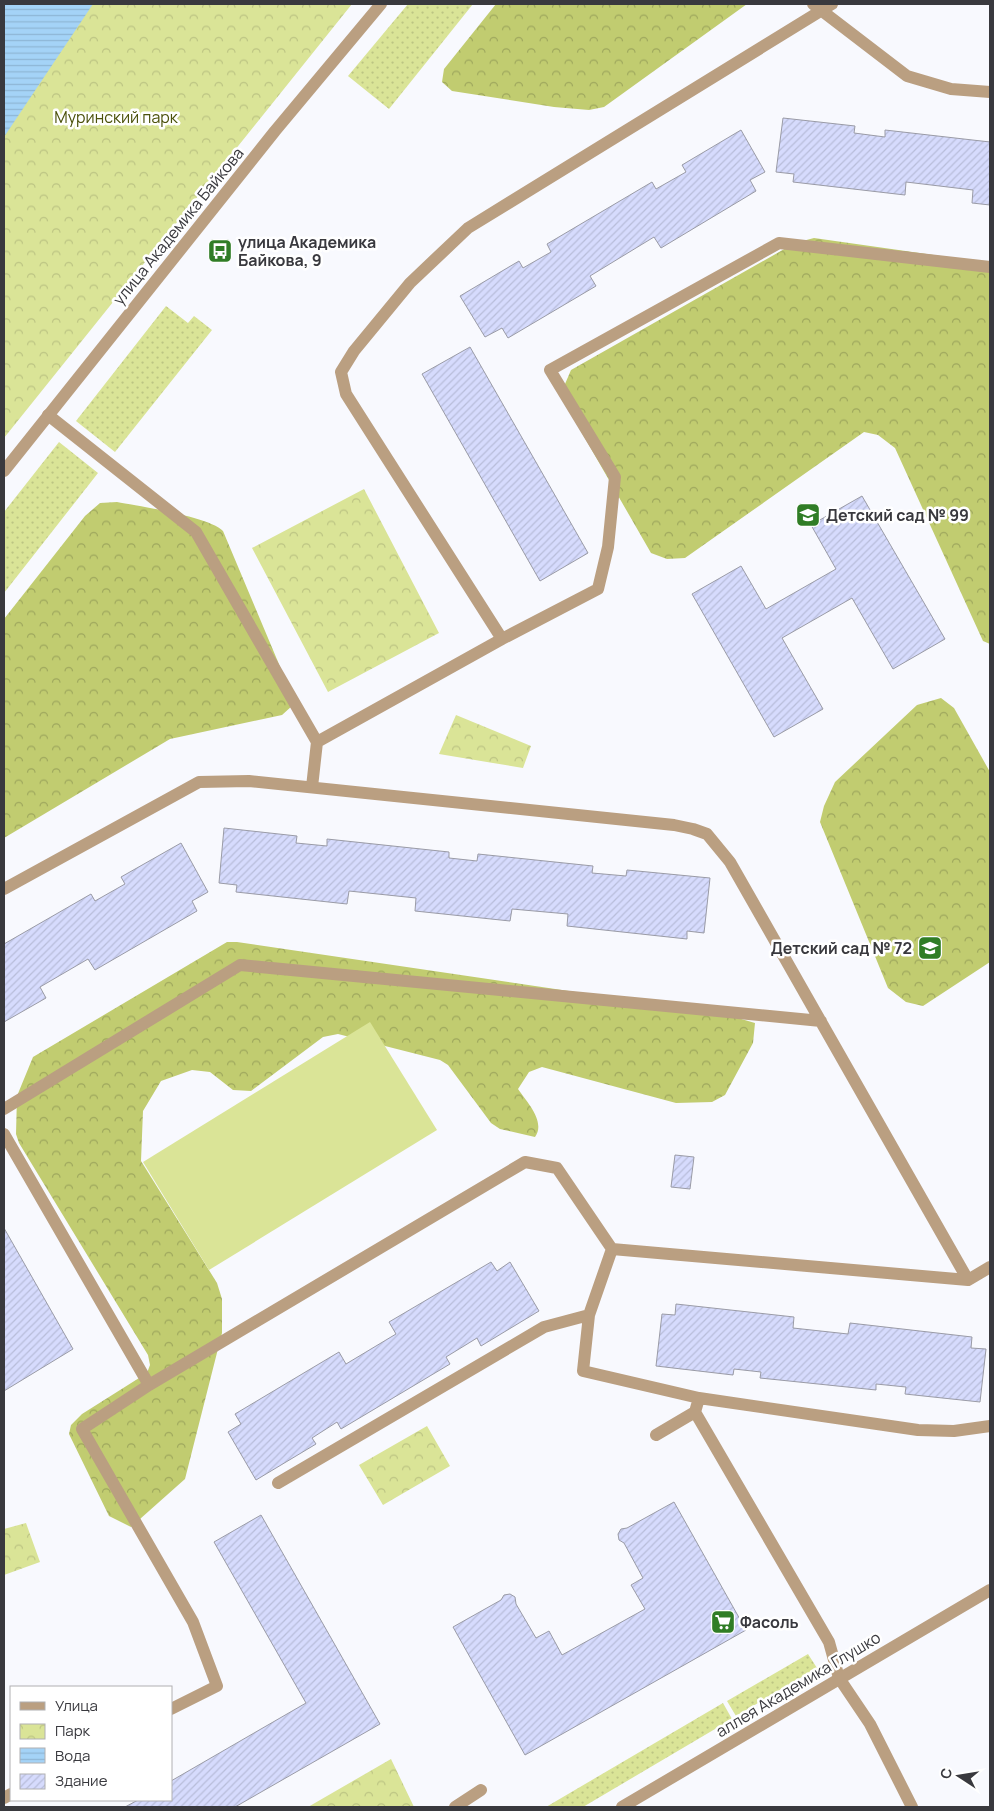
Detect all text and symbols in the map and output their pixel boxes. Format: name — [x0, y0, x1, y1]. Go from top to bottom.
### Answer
park label: Муринский парк — [54, 106, 179, 128]
street label: улица Академика Байкова — [108, 143, 248, 309]
place label: улица Академика Байкова, 9 — [238, 231, 376, 271]
bus stop icon: улица Академика Байкова, 9 — [207, 238, 233, 264]
school or university icon: Детский сад № 99 — [795, 502, 821, 528]
place label: Детский сад № 99 — [826, 504, 969, 526]
school or university icon: Детский сад № 72 — [917, 935, 943, 961]
place label: Детский сад № 72 — [771, 937, 912, 959]
supermarket icon: Фасоль — [710, 1609, 736, 1635]
place label: Фасоль — [740, 1611, 799, 1633]
street label: аллея Академика Глушко — [711, 1626, 885, 1742]
legend — [10, 1686, 172, 1801]
text: Улица — [55, 1695, 98, 1716]
text: Парк — [55, 1720, 91, 1741]
text: Вода — [55, 1745, 90, 1766]
north arrow — [934, 1751, 984, 1801]
text: С — [935, 1766, 956, 1780]
text: Здание — [55, 1770, 108, 1791]

